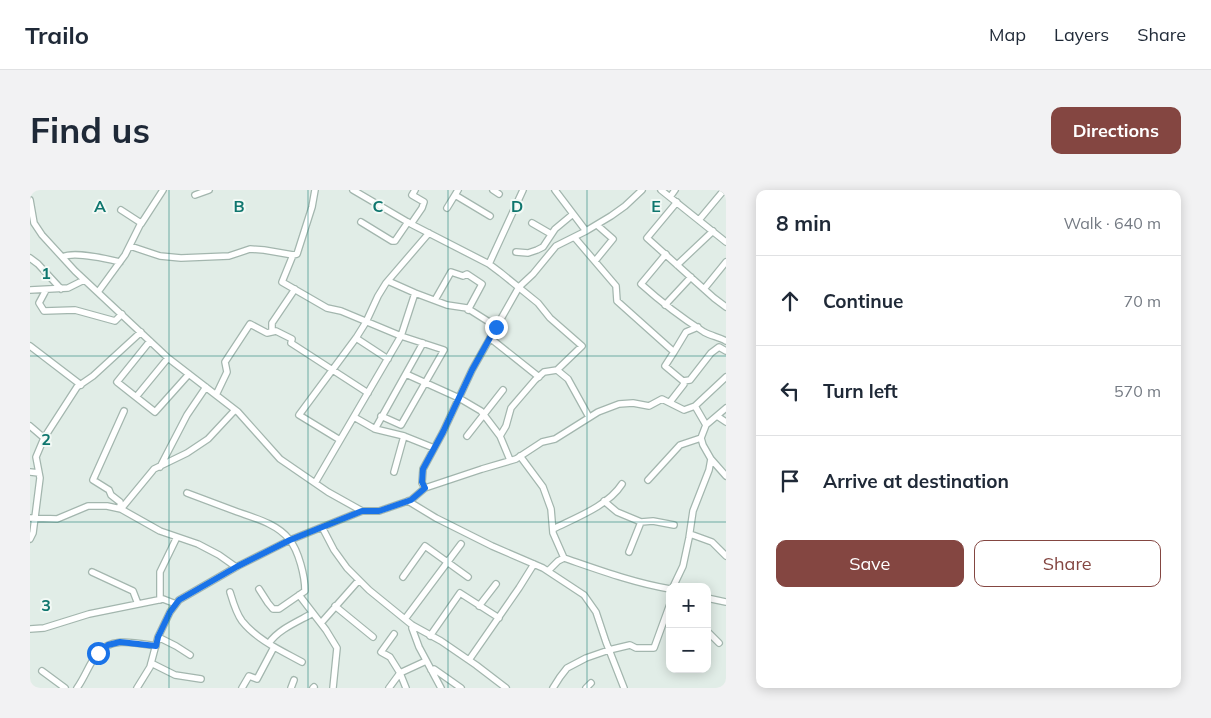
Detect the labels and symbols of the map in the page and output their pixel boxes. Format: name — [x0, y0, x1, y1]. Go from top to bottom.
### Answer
text: A — [94, 196, 106, 216]
text: B — [233, 196, 245, 216]
text: C — [373, 196, 384, 216]
text: D — [511, 196, 523, 216]
text: E — [651, 196, 661, 216]
text: 1 — [41, 263, 51, 283]
route end — [485, 316, 508, 339]
text: 2 — [41, 429, 51, 449]
text: 3 — [41, 595, 51, 615]
route start — [87, 642, 110, 665]

